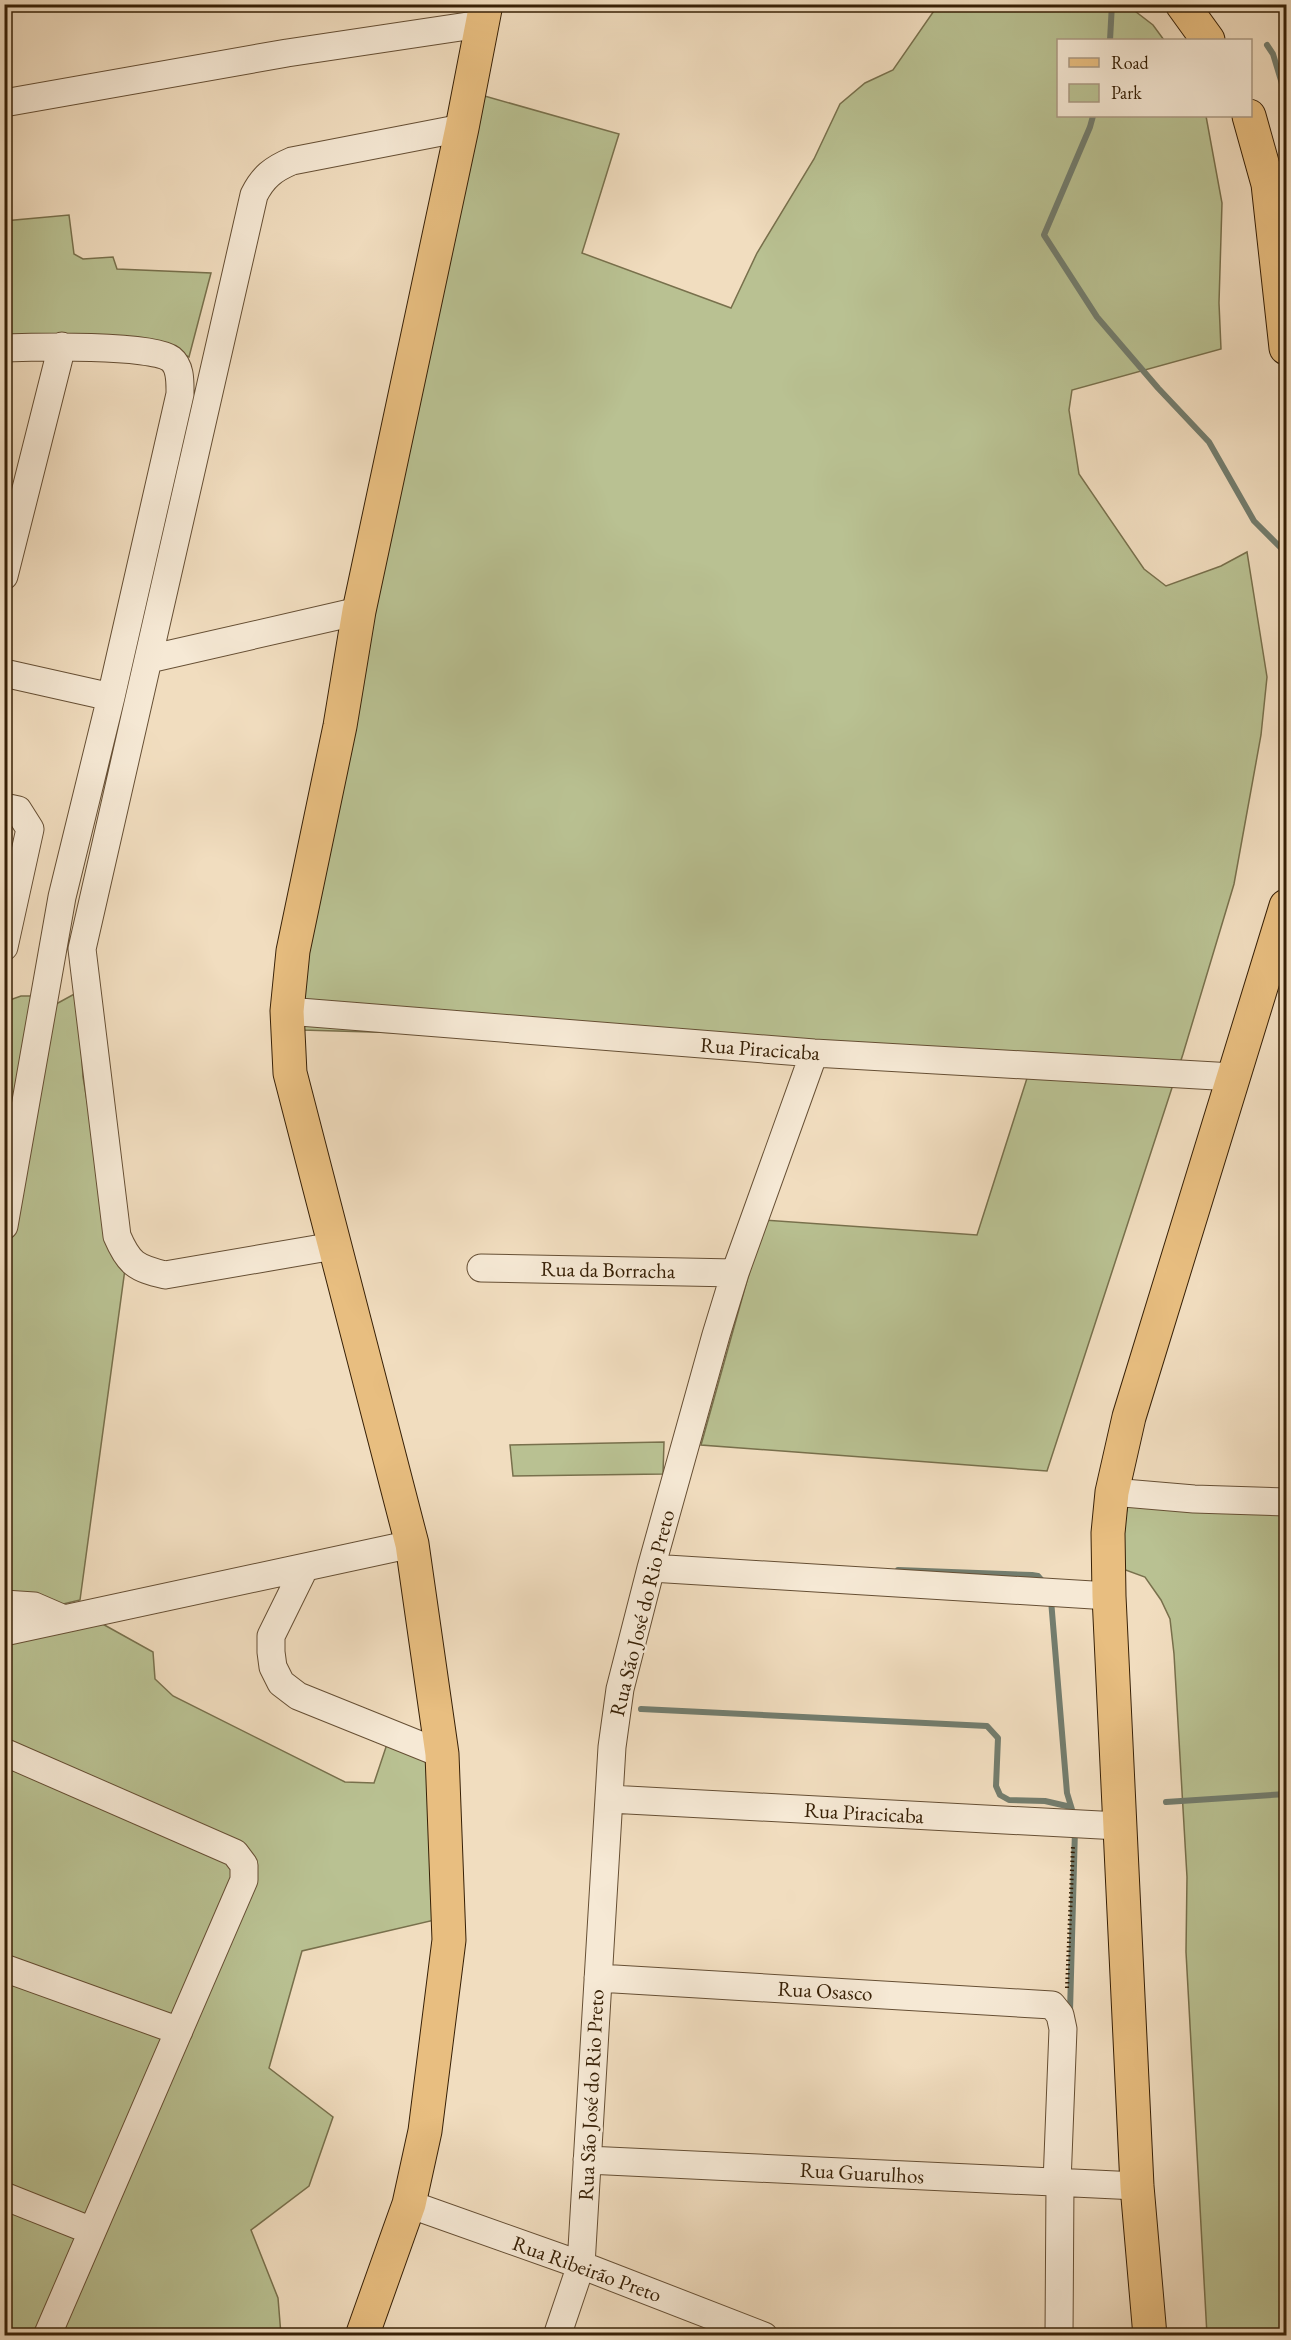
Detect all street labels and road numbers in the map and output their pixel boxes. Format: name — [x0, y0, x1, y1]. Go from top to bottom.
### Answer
street label: Rua Piracicaba — [699, 1031, 821, 1066]
street label: Rua da Borracha — [540, 1255, 676, 1284]
street label: Rua São José do Rio Preto — [603, 1507, 680, 1719]
street label: Rua Piracicaba — [803, 1796, 925, 1829]
street label: Rua Osasco — [777, 1975, 873, 2006]
street label: Rua São José do Rio Preto — [571, 1989, 610, 2201]
street label: Rua Guarulhos — [799, 2156, 925, 2189]
street label: Rua Ribeirão Preto — [509, 2229, 665, 2308]

